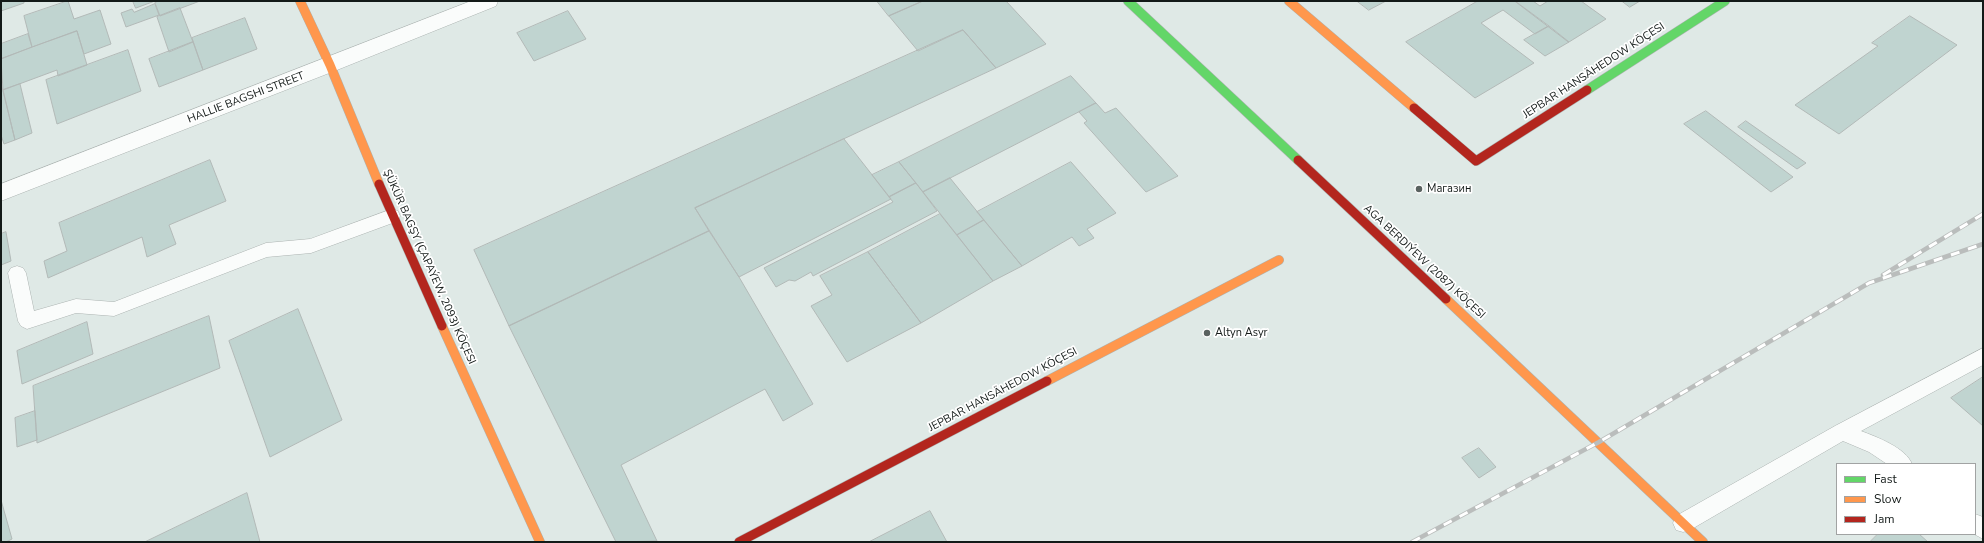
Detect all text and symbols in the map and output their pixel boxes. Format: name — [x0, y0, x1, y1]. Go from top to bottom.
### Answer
street label: JEPBAR HANSÄHEDOW KÖÇESI — [1521, 20, 1667, 122]
street label: HALLIE BAGSHI STREET — [186, 70, 306, 126]
street label: ŞÜKÜR BAGŞY (ÇAPAÝEW, 2093) KÖÇESI — [380, 167, 478, 367]
place label: Магазин — [1427, 182, 1471, 196]
marker: Магазин — [1414, 184, 1424, 194]
street label: AGA BERDIÝEW (2087) KÖÇESI — [1360, 202, 1488, 322]
place label: Altyn Asyr — [1215, 326, 1268, 340]
marker: Altyn Asyr — [1202, 328, 1212, 338]
street label: JEPBAR HANSÄHEDOW KÖÇESI — [927, 345, 1079, 435]
legend — [1836, 463, 1976, 535]
text: Fast — [1874, 471, 1897, 487]
text: Slow — [1874, 491, 1902, 507]
text: Jam — [1874, 511, 1895, 527]

